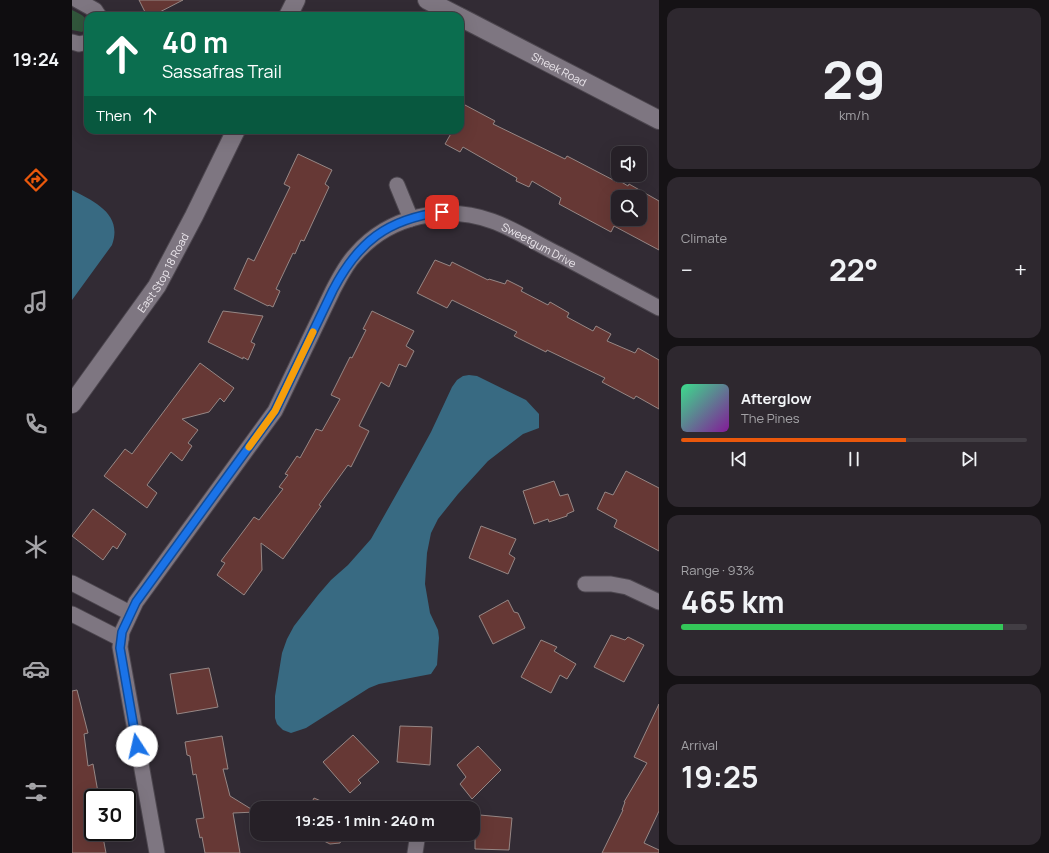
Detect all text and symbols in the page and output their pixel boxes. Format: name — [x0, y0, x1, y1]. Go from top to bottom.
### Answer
text: 40 m — [162, 23, 228, 61]
icon: ahead — [96, 28, 148, 80]
text: 29 — [822, 44, 886, 115]
text: 19:24 — [13, 47, 59, 71]
street label: Sheek Road — [529, 48, 590, 89]
text: Sassafras Trail — [162, 59, 282, 83]
icon: ahead — [139, 104, 161, 126]
text: Then — [96, 105, 131, 126]
text: km/h — [839, 106, 869, 124]
map controls — [611, 146, 647, 226]
button: sound — [611, 146, 647, 182]
icon: directions — [22, 166, 50, 194]
button: search — [611, 190, 647, 226]
pin — [425, 195, 459, 229]
icon: arrive — [431, 201, 453, 223]
street label: Sweetgum Drive — [500, 218, 580, 270]
text: Climate — [681, 229, 727, 247]
street label: East Stop 18 Road — [133, 230, 191, 315]
text: 22° — [829, 249, 878, 290]
text: − — [681, 255, 693, 285]
text: + — [1014, 255, 1027, 285]
icon: music — [22, 288, 50, 316]
text: Afterglow — [741, 388, 812, 409]
text: The Pines — [741, 409, 800, 427]
icon: phone — [22, 410, 50, 438]
icon: previous — [728, 448, 750, 470]
icon: pause — [843, 448, 865, 470]
icon: next — [958, 448, 980, 470]
icon: climate — [22, 533, 50, 561]
text: Range · 93% — [681, 561, 755, 579]
text: 465 km — [681, 581, 785, 622]
icon: car — [22, 655, 50, 683]
position arrow — [116, 725, 158, 767]
text: Arrival — [681, 736, 718, 754]
text: 19:25 — [681, 756, 759, 797]
icon: filters — [22, 778, 50, 806]
speed limit sign: 30 — [84, 789, 136, 841]
text: 19:25 · 1 min · 240 m — [295, 810, 435, 831]

